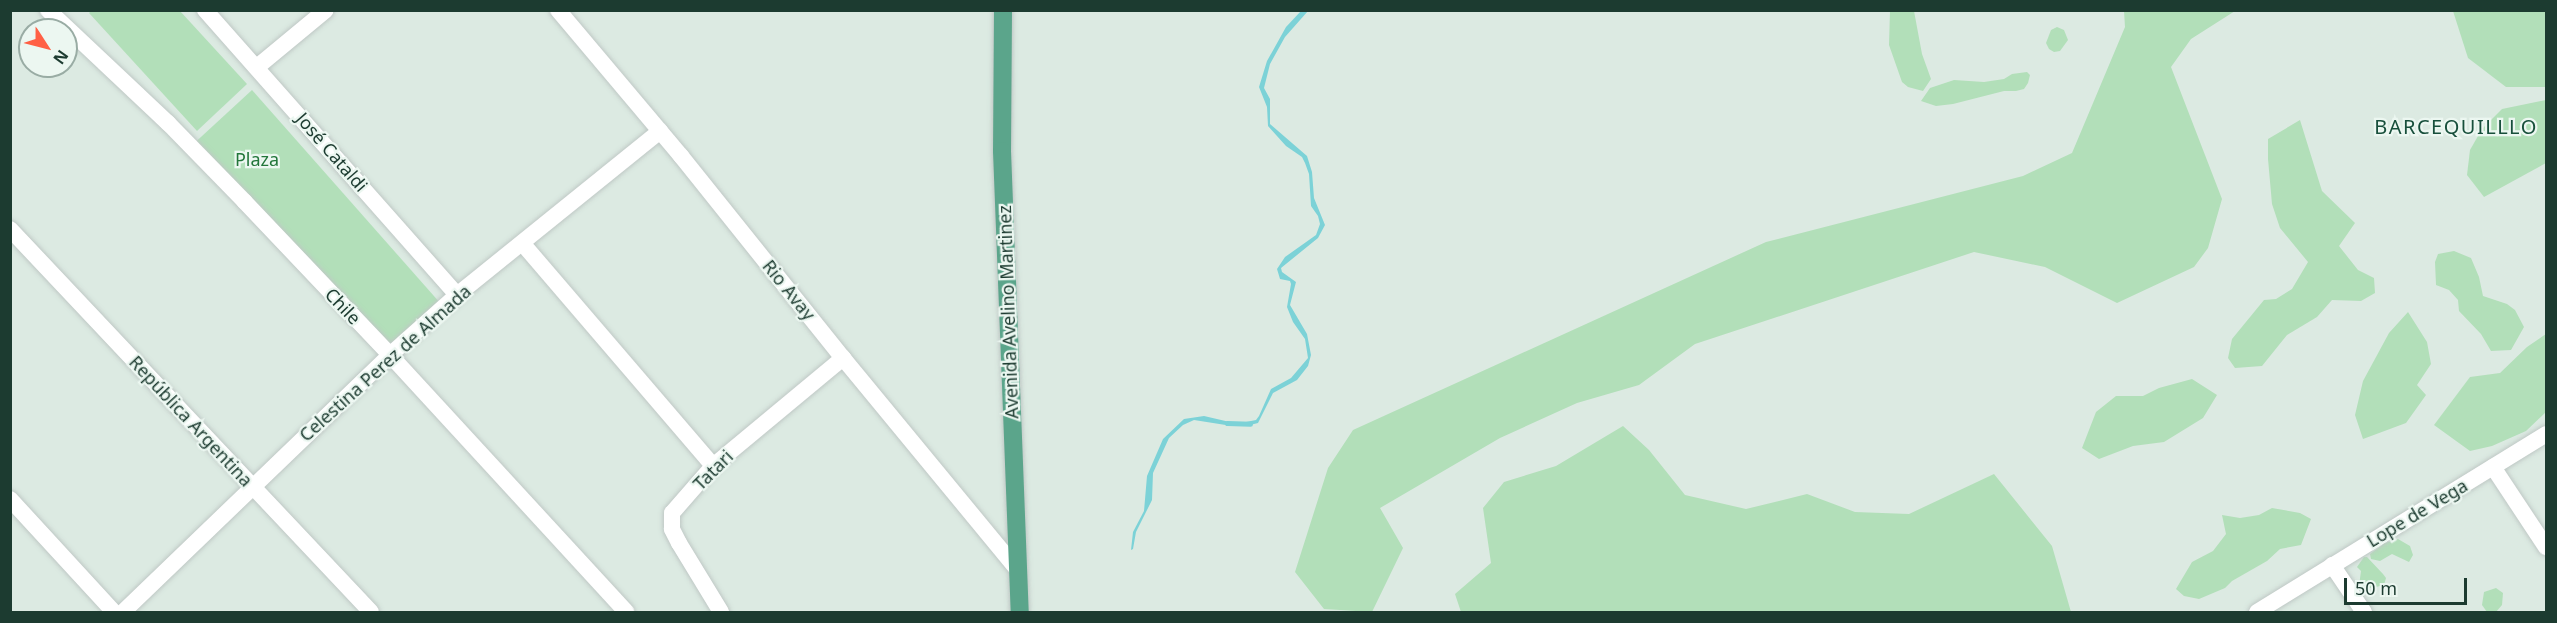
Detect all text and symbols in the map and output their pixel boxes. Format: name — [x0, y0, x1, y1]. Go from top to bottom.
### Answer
north arrow — [18, 18, 78, 78]
text: N — [48, 46, 74, 69]
street label: José Cataldi — [292, 108, 372, 196]
district label: BARCEQUILLLO — [2374, 114, 2538, 138]
park label: Plaza — [235, 148, 279, 170]
street label: Avenida Avelino Martinez — [993, 205, 1023, 419]
street label: Rio Avay — [758, 255, 820, 325]
street label: Celestina Perez de Almada — [295, 280, 475, 446]
street label: Chile — [321, 283, 365, 329]
street label: República Argentina — [125, 351, 257, 491]
street label: Tatari — [689, 446, 737, 494]
street label: Lope de Vega — [2363, 474, 2471, 552]
scale bar — [2347, 566, 2470, 604]
text: 50 m — [2355, 576, 2397, 600]

